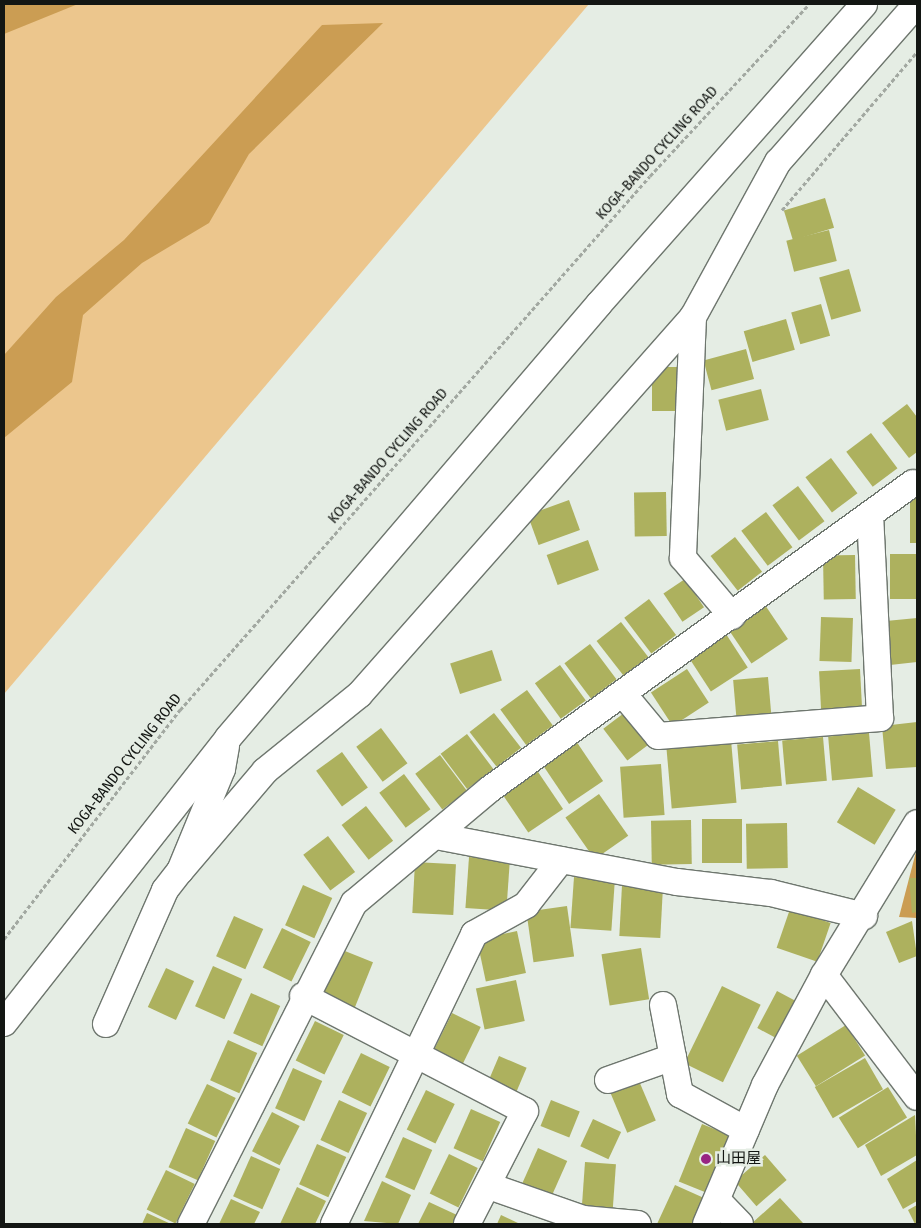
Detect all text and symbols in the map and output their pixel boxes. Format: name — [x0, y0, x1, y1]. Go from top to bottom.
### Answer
street label: KOGA-BANDO CYCLING ROAD — [592, 83, 722, 223]
street label: KOGA-BANDO CYCLING ROAD — [324, 385, 452, 527]
street label: KOGA-BANDO CYCLING ROAD — [64, 690, 186, 838]
place label: 山田屋 — [716, 1150, 761, 1168]
marker: 山田屋 — [700, 1153, 712, 1165]

